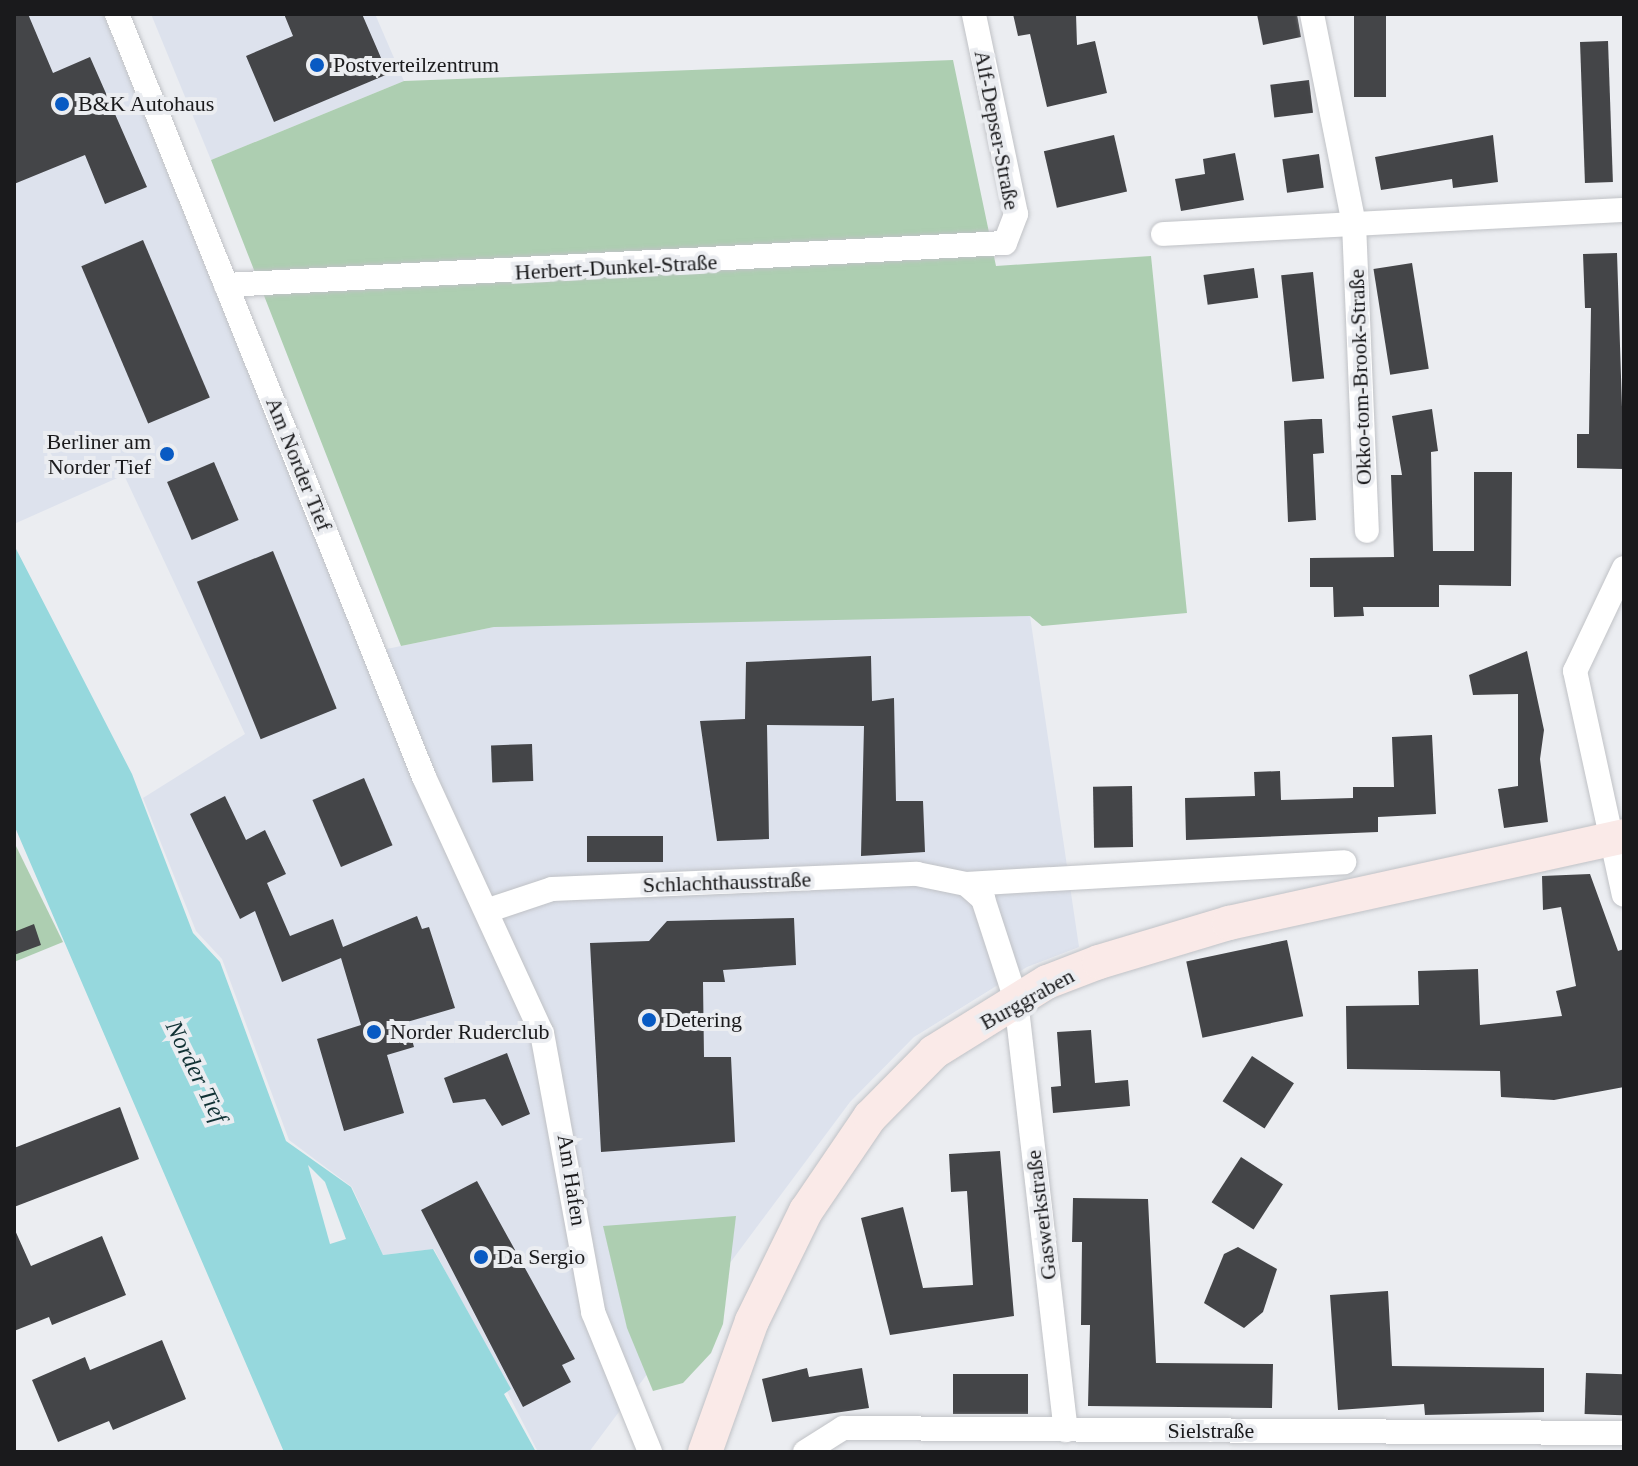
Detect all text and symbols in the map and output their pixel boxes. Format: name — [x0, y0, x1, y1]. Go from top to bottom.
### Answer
street label: Alf-Depser-Straße — [969, 48, 1025, 212]
place label: Postverteilzentrum — [333, 52, 499, 78]
marker: Postverteilzentrum — [308, 56, 326, 74]
place label: B&K Autohaus — [78, 91, 216, 117]
marker: B&K Autohaus — [53, 95, 71, 113]
street label: Herbert-Dunkel-Straße — [514, 249, 718, 285]
street label: Okko-tom-Brook-Straße — [1343, 268, 1377, 486]
street label: Am Norder Tief — [260, 393, 338, 535]
place label: Berliner am Norder Tief — [47, 428, 151, 480]
marker: Berliner am Norder Tief — [158, 445, 176, 463]
street label: Schlachthausstraße — [642, 866, 812, 898]
street label: Burggraben — [975, 962, 1079, 1036]
place label: Detering — [665, 1007, 742, 1033]
marker: Detering — [640, 1011, 658, 1029]
water label: Norder Tief — [159, 1016, 233, 1128]
place label: Norder Ruderclub — [390, 1019, 549, 1045]
marker: Norder Ruderclub — [365, 1023, 383, 1041]
street label: Am Hafen — [552, 1132, 592, 1228]
street label: Gaswerkstraße — [1020, 1149, 1062, 1281]
place label: Da Sergio — [497, 1244, 585, 1270]
marker: Da Sergio — [472, 1248, 490, 1266]
street label: Sielstraße — [1168, 1418, 1254, 1444]

